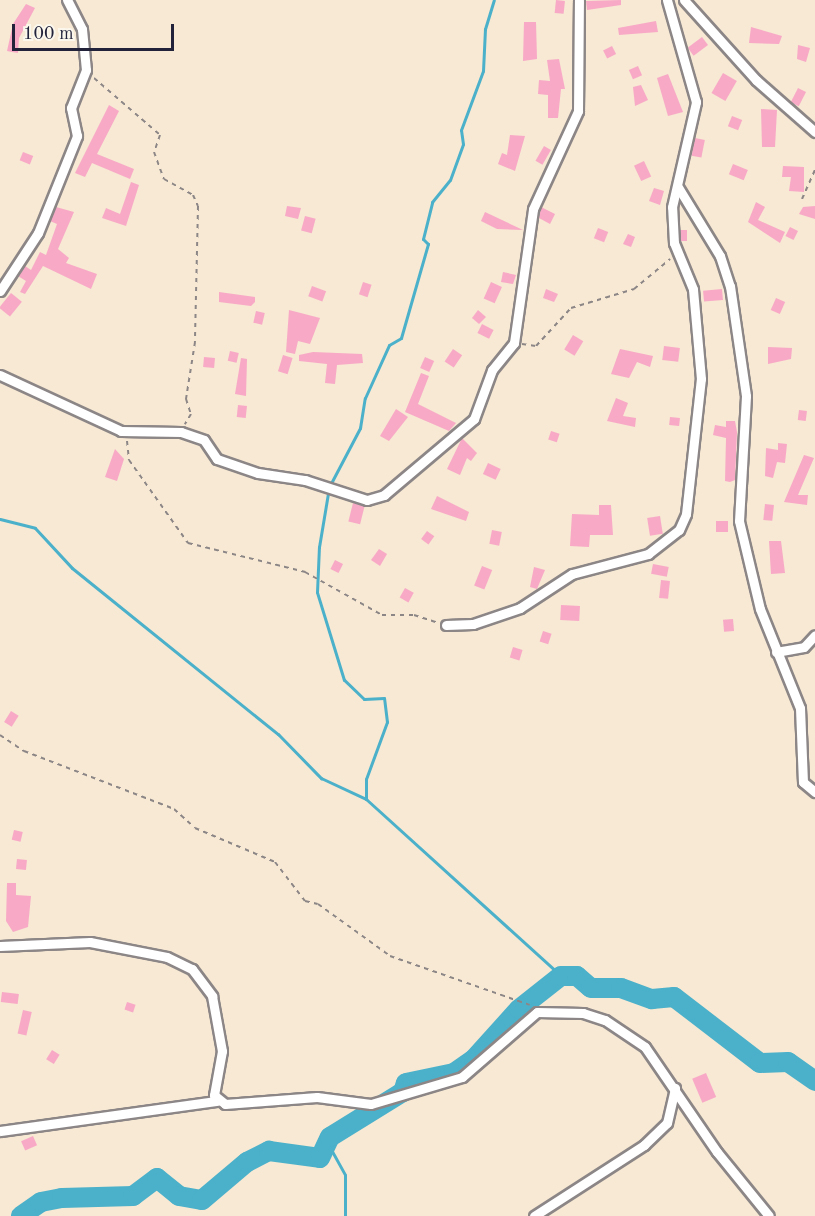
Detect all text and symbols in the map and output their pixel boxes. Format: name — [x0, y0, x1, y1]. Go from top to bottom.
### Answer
scale bar — [15, 12, 177, 50]
text: 100 m — [23, 25, 74, 43]

